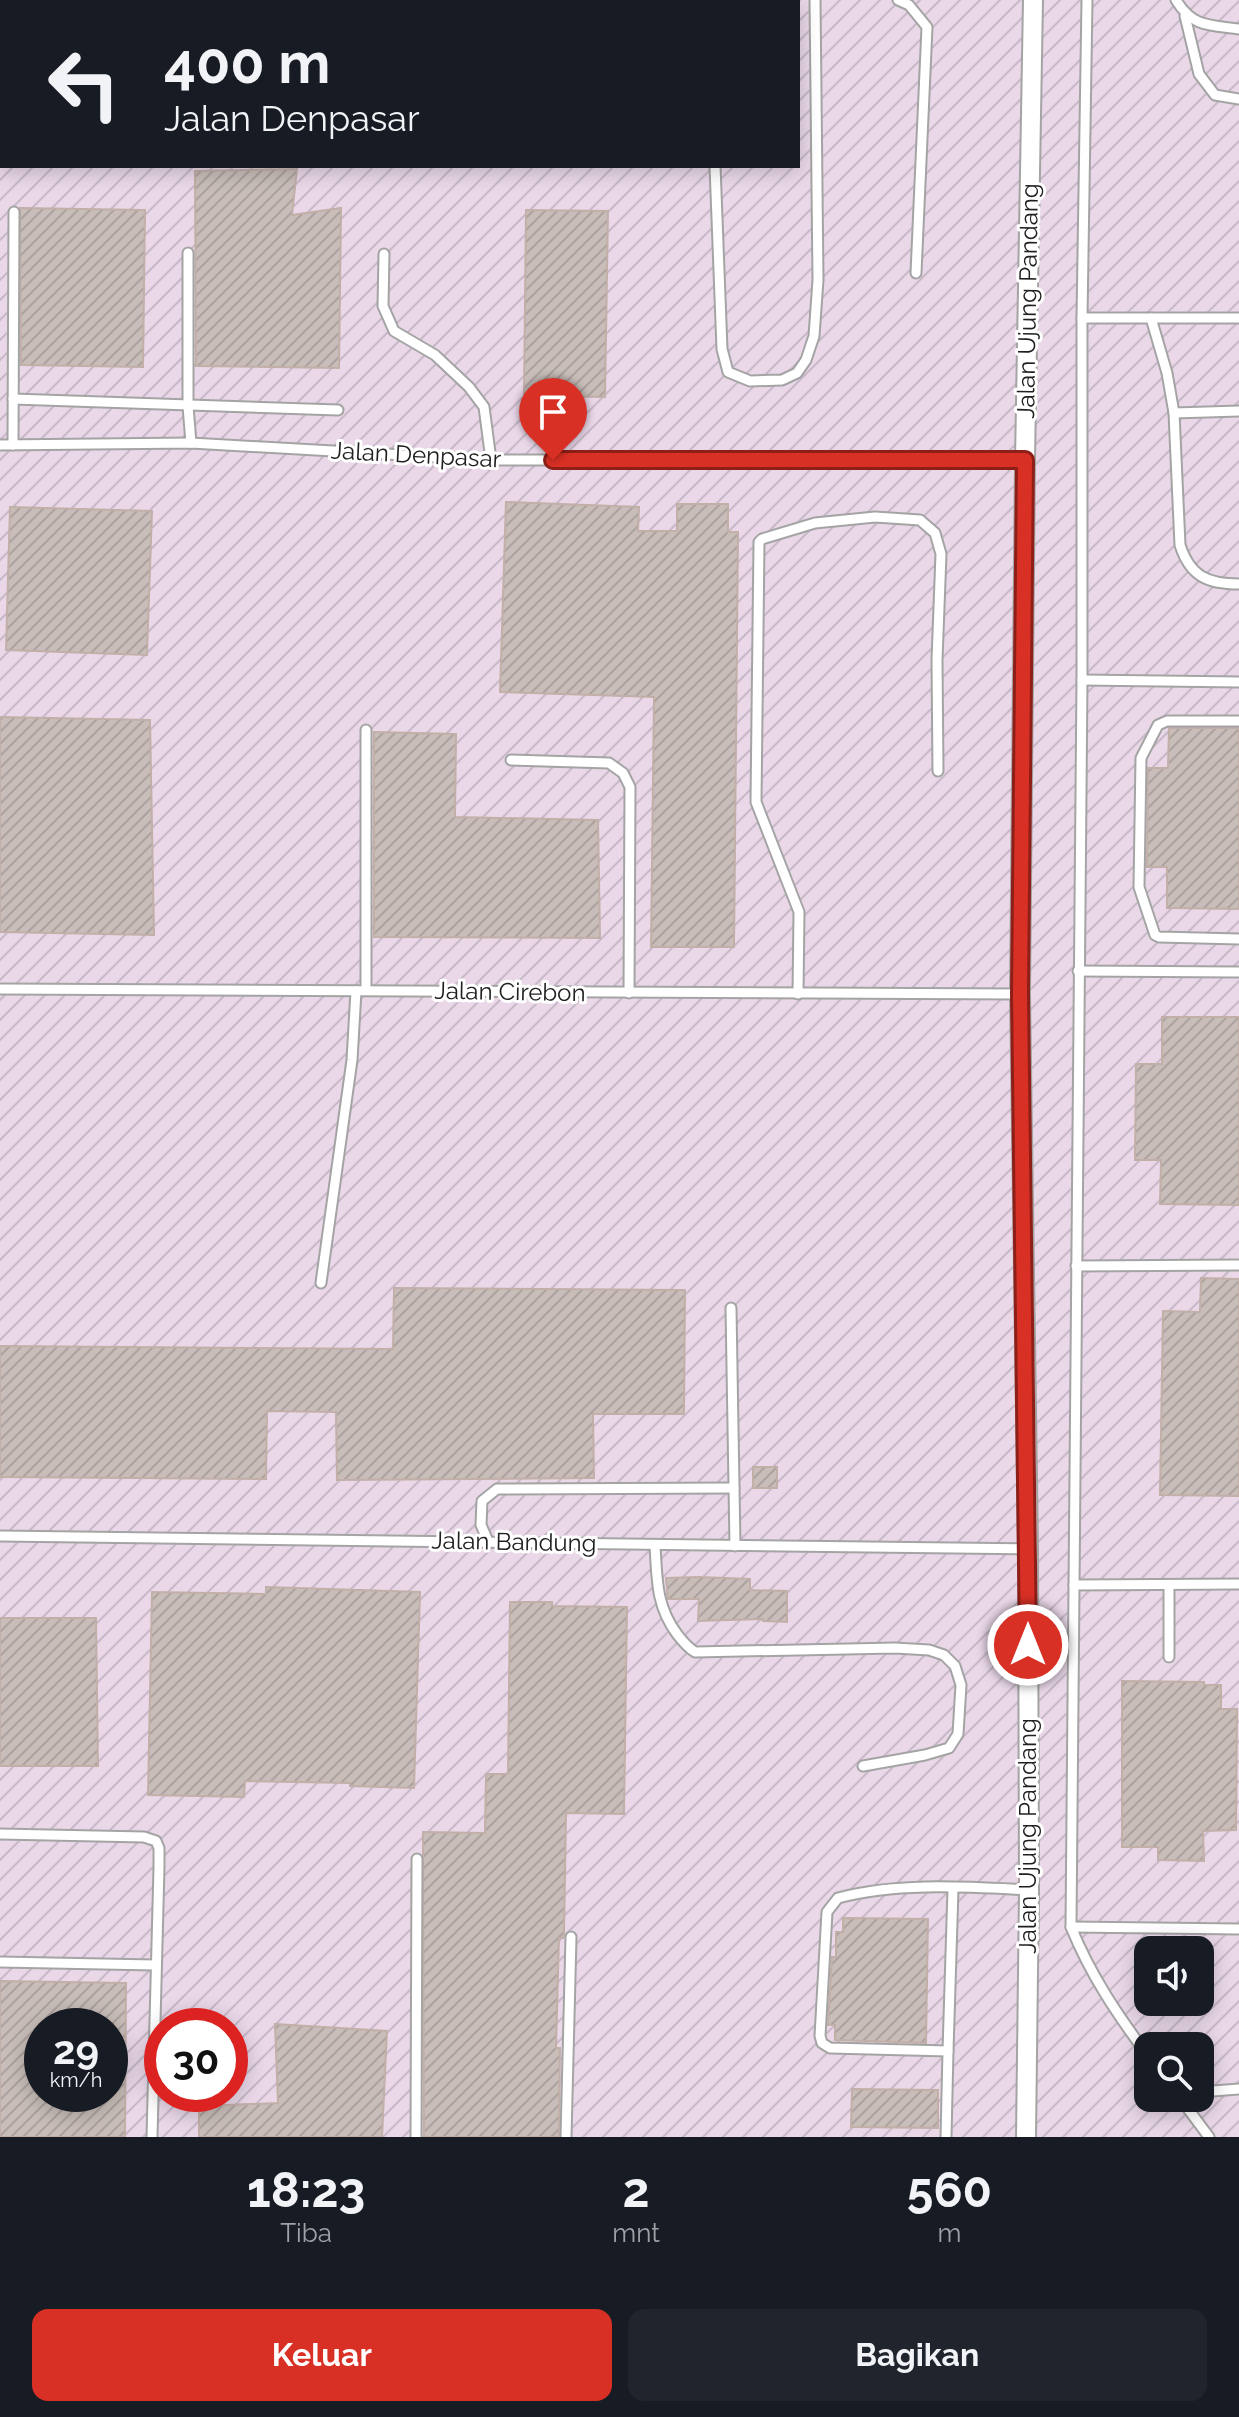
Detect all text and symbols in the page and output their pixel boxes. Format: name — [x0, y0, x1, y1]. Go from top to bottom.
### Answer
text: 400 m — [164, 30, 330, 96]
icon: left — [32, 32, 136, 136]
text: Jalan Denpasar — [164, 97, 420, 139]
street label: Jalan Ujung Pandang — [1011, 183, 1044, 419]
pin — [519, 378, 587, 460]
icon: arrive — [531, 390, 575, 434]
street label: Jalan Denpasar — [330, 436, 502, 473]
street label: Jalan Cirebon — [434, 976, 586, 1007]
street label: Jalan Bandung — [431, 1526, 597, 1557]
position arrow — [986, 1603, 1070, 1687]
street label: Jalan Ujung Pandang — [1013, 1718, 1042, 1954]
map controls — [1134, 1936, 1214, 2112]
button: sound — [1134, 1936, 1214, 2016]
speed limit sign: 30 — [144, 2008, 248, 2112]
text: 29 — [53, 2026, 99, 2073]
button: search — [1134, 2032, 1214, 2112]
text: km/h — [50, 2068, 102, 2092]
text: 18:23 — [247, 2162, 365, 2218]
text: 2 — [623, 2162, 650, 2218]
text: 560 — [907, 2162, 992, 2218]
text: Tiba — [280, 2218, 332, 2248]
text: mnt — [612, 2218, 660, 2248]
text: m — [937, 2218, 961, 2248]
button: Keluar — [32, 2309, 612, 2401]
button: Bagikan — [628, 2309, 1207, 2401]

